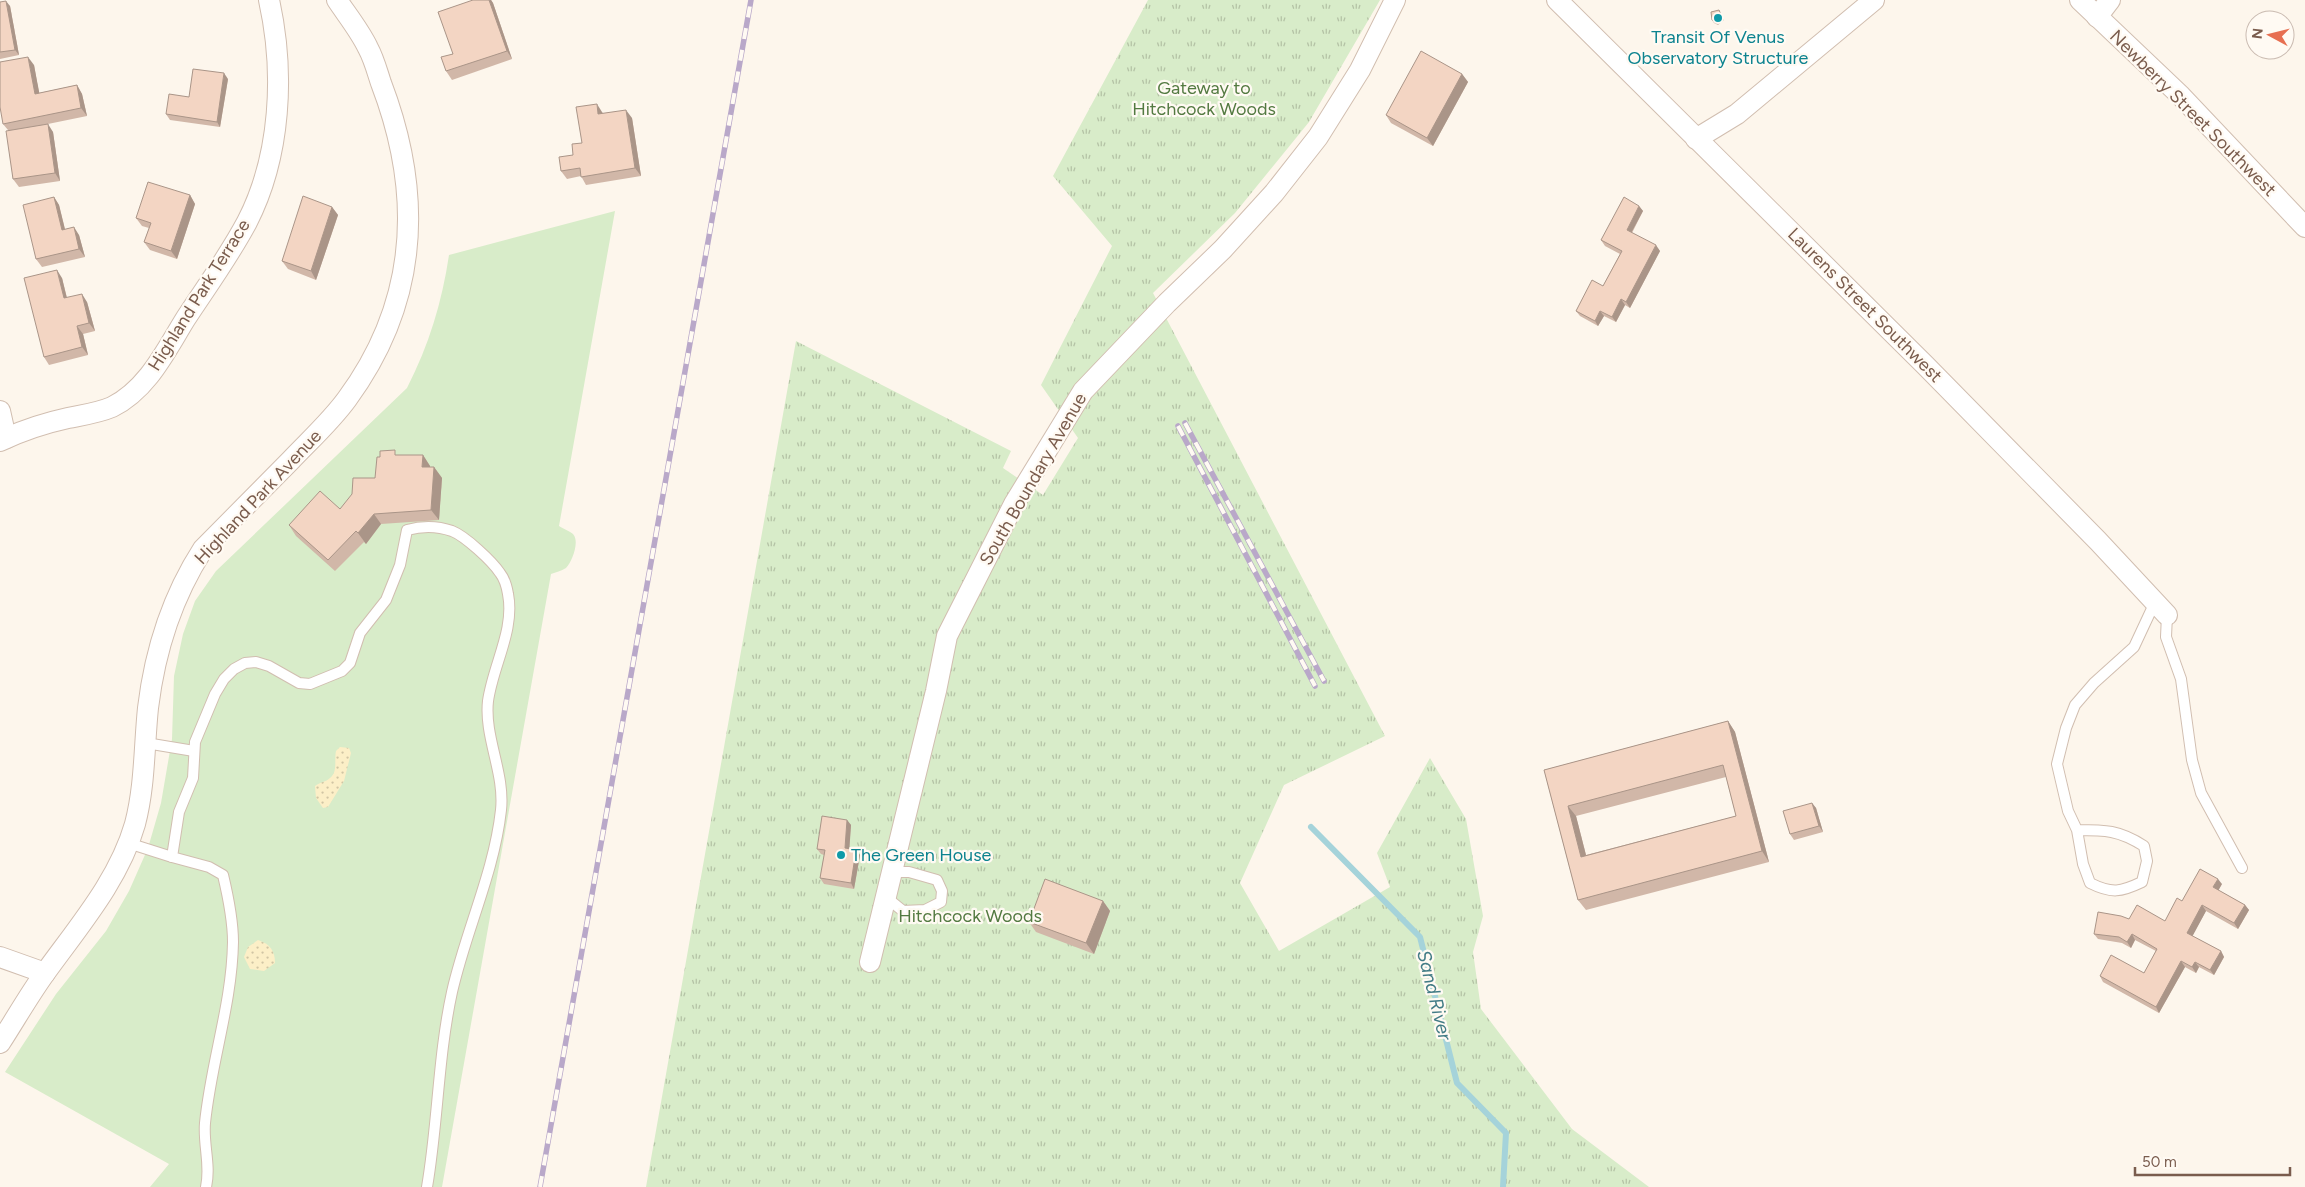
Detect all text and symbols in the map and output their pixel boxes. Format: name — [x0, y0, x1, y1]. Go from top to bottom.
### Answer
north arrow — [2245, 10, 2295, 60]
marker: Transit Of Venus Observatory Structure — [1712, 12, 1724, 24]
street label: Newberry Street Southwest — [2105, 25, 2281, 201]
place label: Transit Of Venus Observatory Structure — [1628, 26, 1809, 69]
park label: Gateway to Hitchcock Woods — [1132, 77, 1276, 120]
street label: Highland Park Terrace — [143, 215, 255, 375]
street label: Laurens Street Southwest — [1783, 223, 1947, 387]
street label: South Boundary Avenue — [975, 389, 1091, 569]
street label: Highland Park Avenue — [190, 425, 326, 569]
place label: The Green House — [851, 844, 992, 866]
marker: The Green House — [835, 849, 847, 861]
park label: Hitchcock Woods — [898, 905, 1042, 927]
water label: Sand River — [1412, 948, 1457, 1043]
scale bar — [2135, 1144, 2290, 1176]
text: 50 m — [2142, 1153, 2177, 1171]

